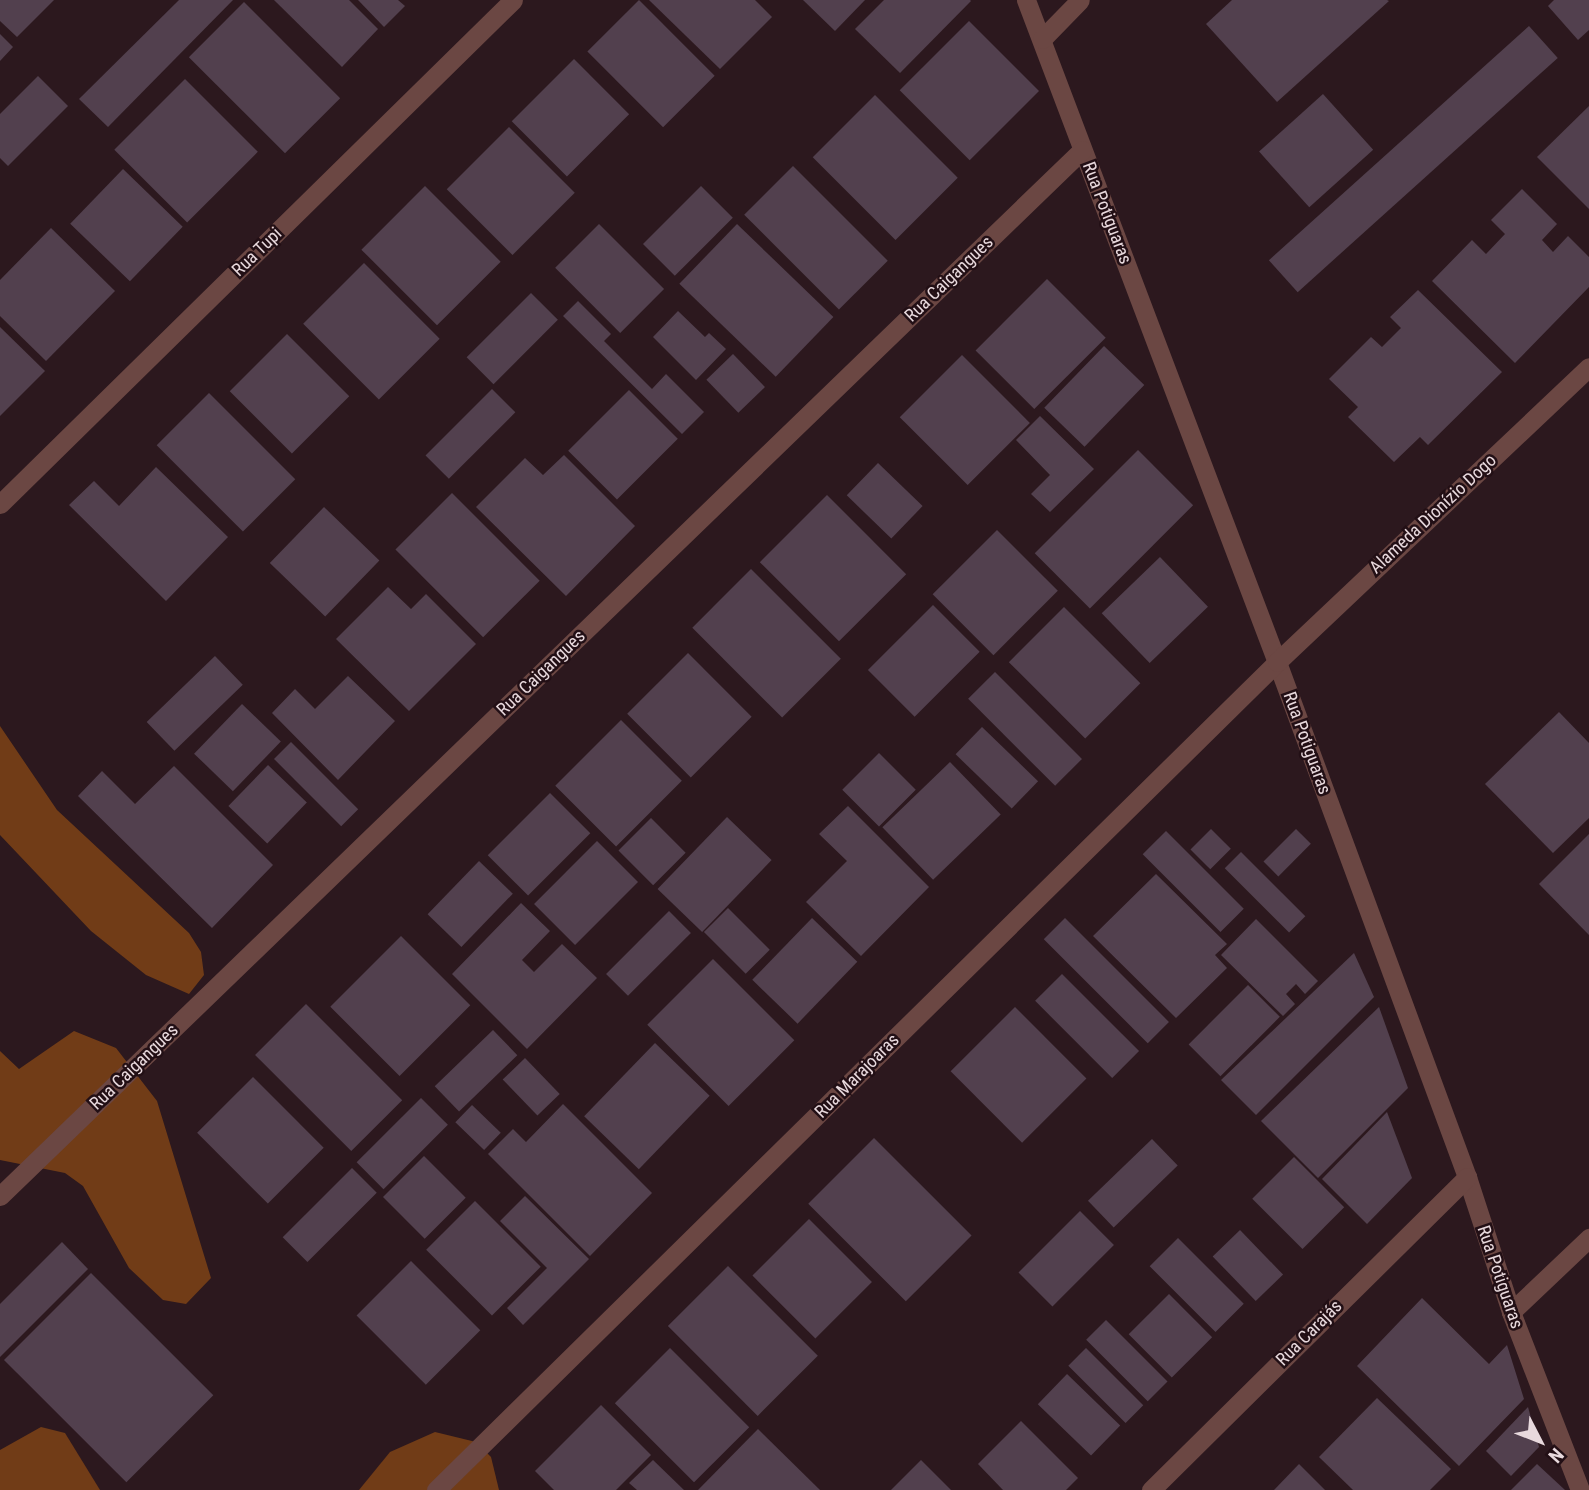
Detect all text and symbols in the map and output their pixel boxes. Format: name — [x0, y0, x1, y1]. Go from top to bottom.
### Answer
street label: Rua Potiguaras — [1078, 159, 1136, 267]
street label: Rua Tupi — [227, 223, 287, 281]
street label: Rua Caigangues — [900, 231, 998, 327]
street label: Alameda Dionízio Dogo — [1365, 450, 1501, 578]
street label: Rua Caigangues — [492, 625, 590, 721]
street label: Rua Potiguaras — [1278, 689, 1336, 797]
street label: Rua Caigangues — [85, 1019, 183, 1115]
street label: Rua Marajoaras — [810, 1029, 904, 1123]
street label: Rua Potiguaras — [1472, 1223, 1528, 1331]
street label: Rua Carajás — [1272, 1296, 1346, 1370]
north arrow — [1505, 1406, 1575, 1476]
text: N — [1544, 1443, 1568, 1467]

